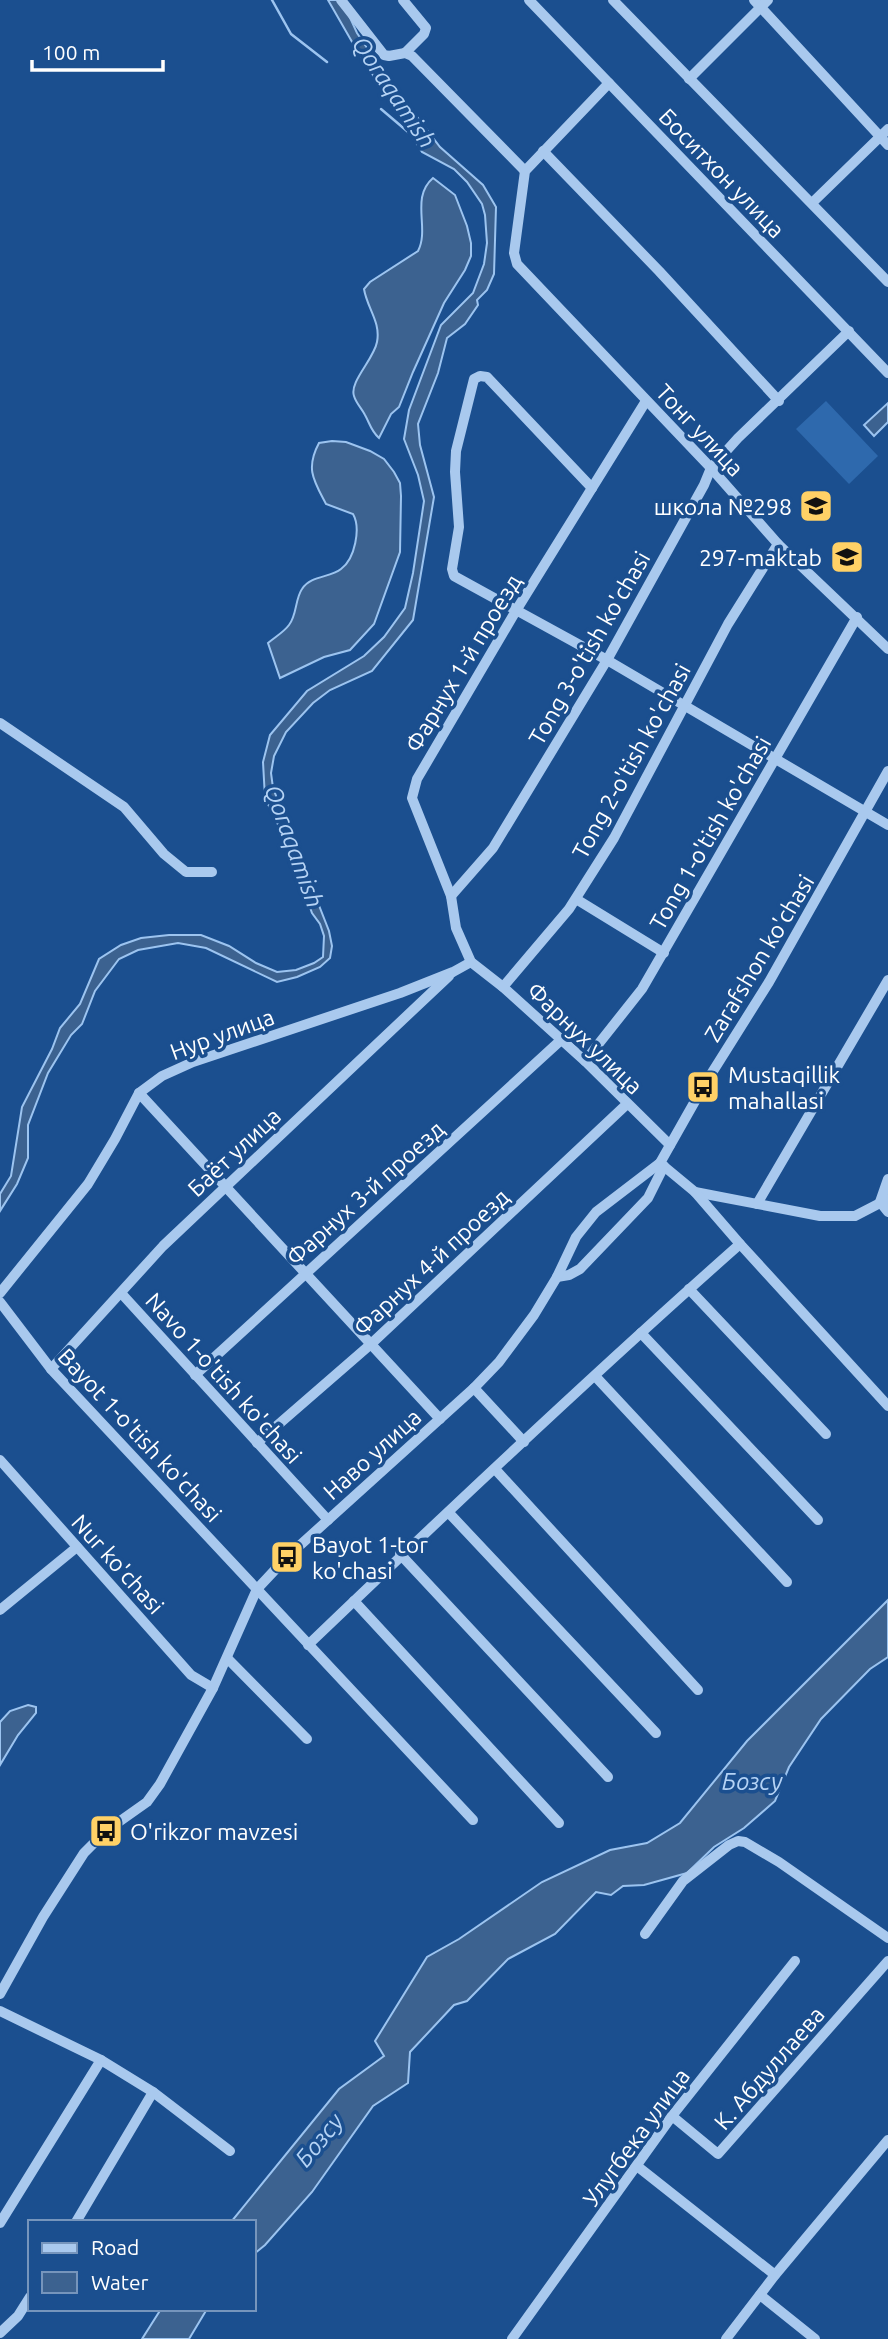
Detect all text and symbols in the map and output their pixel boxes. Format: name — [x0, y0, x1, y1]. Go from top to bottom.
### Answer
scale bar — [32, 28, 163, 72]
water label: Qoraqamish — [346, 31, 441, 153]
text: 100 m — [42, 40, 100, 64]
street label: Боситхон улица — [654, 104, 790, 242]
street label: Тонг улица — [651, 379, 749, 481]
school or university icon: школа №298 — [797, 487, 835, 525]
place label: школа №298 — [654, 494, 792, 519]
school or university icon: 297-maktab — [828, 538, 866, 576]
place label: 297-maktab — [699, 545, 822, 570]
street label: Tong 3-o'tish ko'chasi — [523, 547, 655, 749]
street label: Фарнух 1-й проезд — [400, 570, 526, 756]
street label: Tong 2-o'tish ko'chasi — [567, 659, 695, 863]
street label: Tong 1-o'tish ko'chasi — [644, 732, 776, 934]
water label: Qoraqamish — [258, 781, 329, 911]
street label: Zarafshon ko'chasi — [699, 870, 819, 1046]
street label: Фарнух улица — [523, 977, 647, 1099]
street label: Нур улица — [167, 1004, 277, 1064]
place label: Mustaqillik mahallasi — [728, 1062, 841, 1113]
bus stop icon: Mustaqillik mahallasi — [684, 1068, 722, 1106]
street label: Баёт улица — [183, 1103, 285, 1201]
street label: Фарнух 3-й проезд — [281, 1116, 449, 1270]
street label: Фарнух 4-й проезд — [348, 1184, 514, 1340]
street label: Navo 1-o'tish ko'chasi — [141, 1288, 307, 1468]
street label: Bayot 1-o'tish ko'chasi — [53, 1343, 227, 1527]
street label: Наво улица — [318, 1404, 426, 1504]
street label: Nur ko'chasi — [67, 1509, 169, 1619]
place label: Bayot 1-tor ko'chasi — [312, 1532, 428, 1583]
bus stop icon: Bayot 1-tor ko'chasi — [268, 1538, 306, 1576]
water label: Бозсу — [722, 1768, 783, 1795]
bus stop icon: O'rikzor mavzesi — [87, 1812, 125, 1850]
place label: O'rikzor mavzesi — [130, 1819, 298, 1844]
street label: К. Абдуллаева — [709, 2002, 829, 2134]
street label: Улугбека улица — [578, 2063, 694, 2211]
water label: Бозсу — [289, 2107, 349, 2172]
legend — [28, 2220, 256, 2311]
text: Road — [91, 2235, 139, 2259]
text: Water — [91, 2270, 149, 2294]

